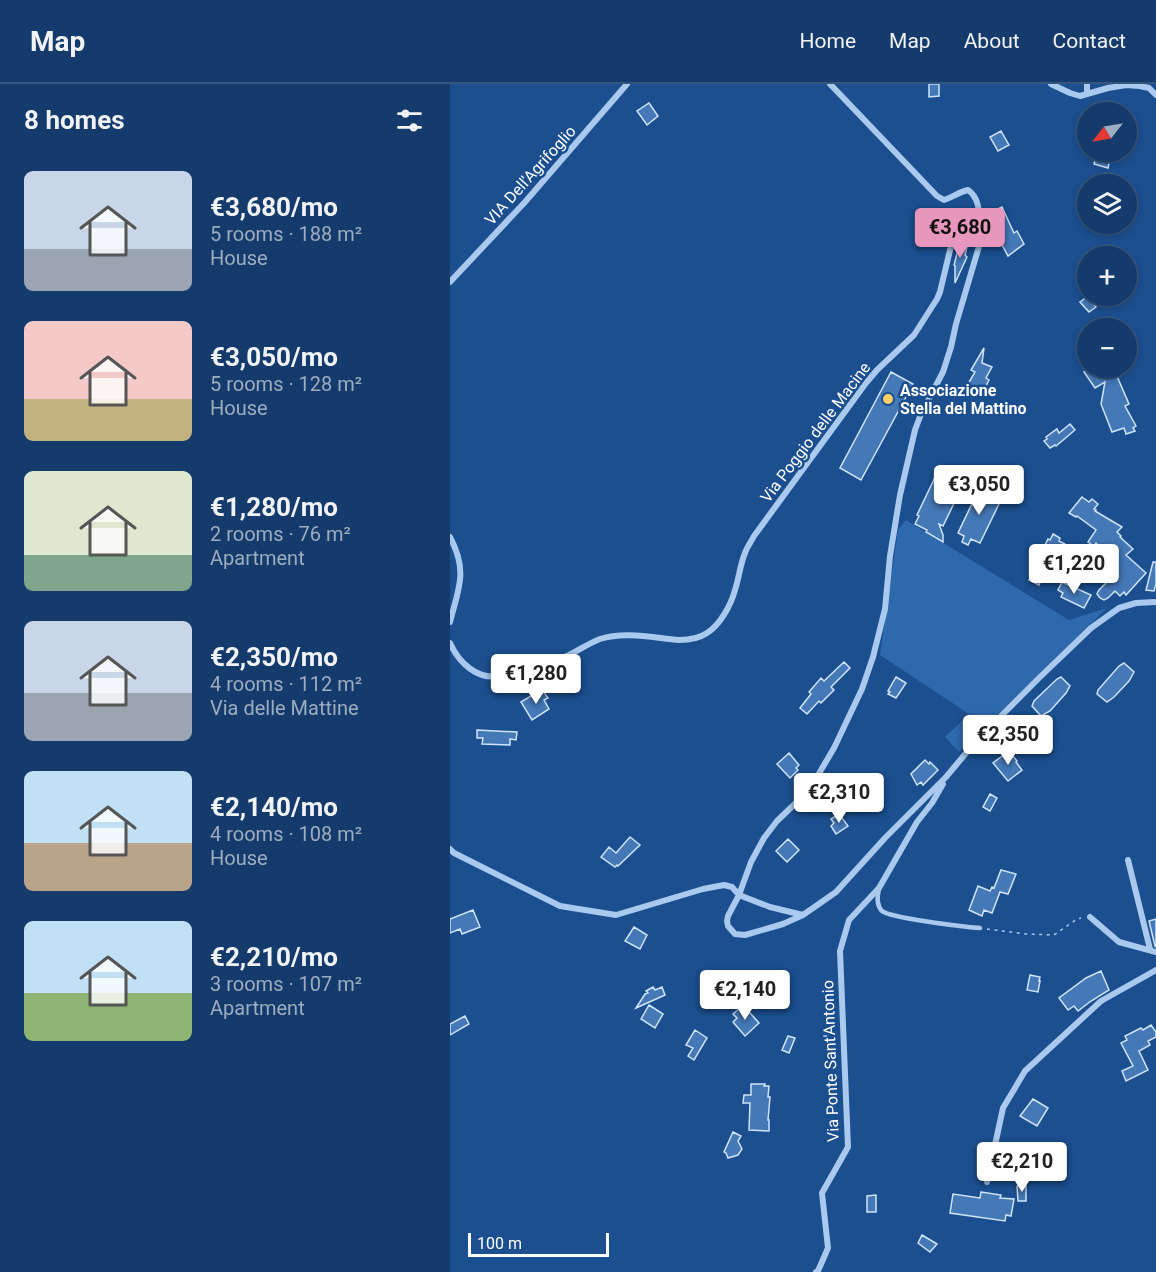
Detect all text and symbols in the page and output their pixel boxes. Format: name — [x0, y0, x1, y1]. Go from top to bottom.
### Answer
text: Map — [30, 25, 85, 58]
text: Home — [800, 29, 856, 53]
text: Map — [889, 29, 931, 53]
text: About — [964, 29, 1020, 53]
text: Contact — [1053, 29, 1126, 53]
north arrow — [1077, 102, 1137, 162]
map controls — [1077, 102, 1137, 378]
icon: filters — [393, 104, 426, 137]
text: 8 homes — [24, 105, 125, 135]
street label: VIA Dell'Agrifoglio — [481, 122, 580, 229]
button: layers — [1077, 174, 1137, 234]
text: €3,680/mo — [210, 192, 338, 222]
icon: home — [72, 195, 144, 267]
pin: €3,680 — [911, 208, 1009, 259]
text: €3,680 — [929, 215, 991, 239]
text: 5 rooms · 188 m² — [210, 222, 362, 246]
text: House — [210, 246, 268, 270]
button: + — [1077, 246, 1137, 306]
button: − — [1077, 318, 1137, 378]
text: €3,050/mo — [210, 342, 338, 372]
icon: home — [72, 345, 144, 417]
street label: Via Poggio delle Macine — [756, 358, 874, 506]
text: 5 rooms · 128 m² — [210, 372, 362, 396]
place label: Associazione Stella del Mattino — [900, 381, 1026, 418]
marker: Associazione Stella del Mattino — [881, 392, 895, 406]
text: House — [210, 396, 268, 420]
pin: €3,050 — [930, 465, 1028, 516]
text: €3,050 — [948, 472, 1010, 496]
text: €1,280/mo — [210, 492, 338, 522]
icon: home — [72, 495, 144, 567]
text: 2 rooms · 76 m² — [210, 522, 351, 546]
pin: €1,220 — [1025, 544, 1123, 595]
text: Apartment — [210, 546, 305, 570]
text: €1,220 — [1043, 551, 1105, 575]
text: €2,350/mo — [210, 642, 338, 672]
icon: home — [72, 645, 144, 717]
pin: €1,280 — [487, 654, 585, 705]
text: €1,280 — [505, 661, 567, 685]
text: 4 rooms · 112 m² — [210, 672, 362, 696]
text: Via delle Mattine — [210, 696, 359, 720]
pin: €2,350 — [959, 715, 1057, 766]
text: €2,350 — [977, 722, 1039, 746]
pin: €2,310 — [790, 773, 888, 824]
text: €2,310 — [808, 780, 870, 804]
text: €2,140/mo — [210, 792, 338, 822]
icon: home — [72, 795, 144, 867]
text: 4 rooms · 108 m² — [210, 822, 362, 846]
text: House — [210, 846, 268, 870]
text: €2,210/mo — [210, 942, 338, 972]
icon: home — [72, 945, 144, 1017]
pin: €2,140 — [696, 970, 794, 1021]
text: 3 rooms · 107 m² — [210, 972, 362, 996]
text: €2,140 — [714, 977, 776, 1001]
street label: Via Ponte Sant'Antonio — [818, 980, 843, 1142]
text: Apartment — [210, 996, 305, 1020]
pin: €2,210 — [973, 1142, 1071, 1193]
text: €2,210 — [991, 1149, 1053, 1173]
scale bar — [468, 1230, 609, 1258]
text: 100 m — [477, 1234, 522, 1253]

